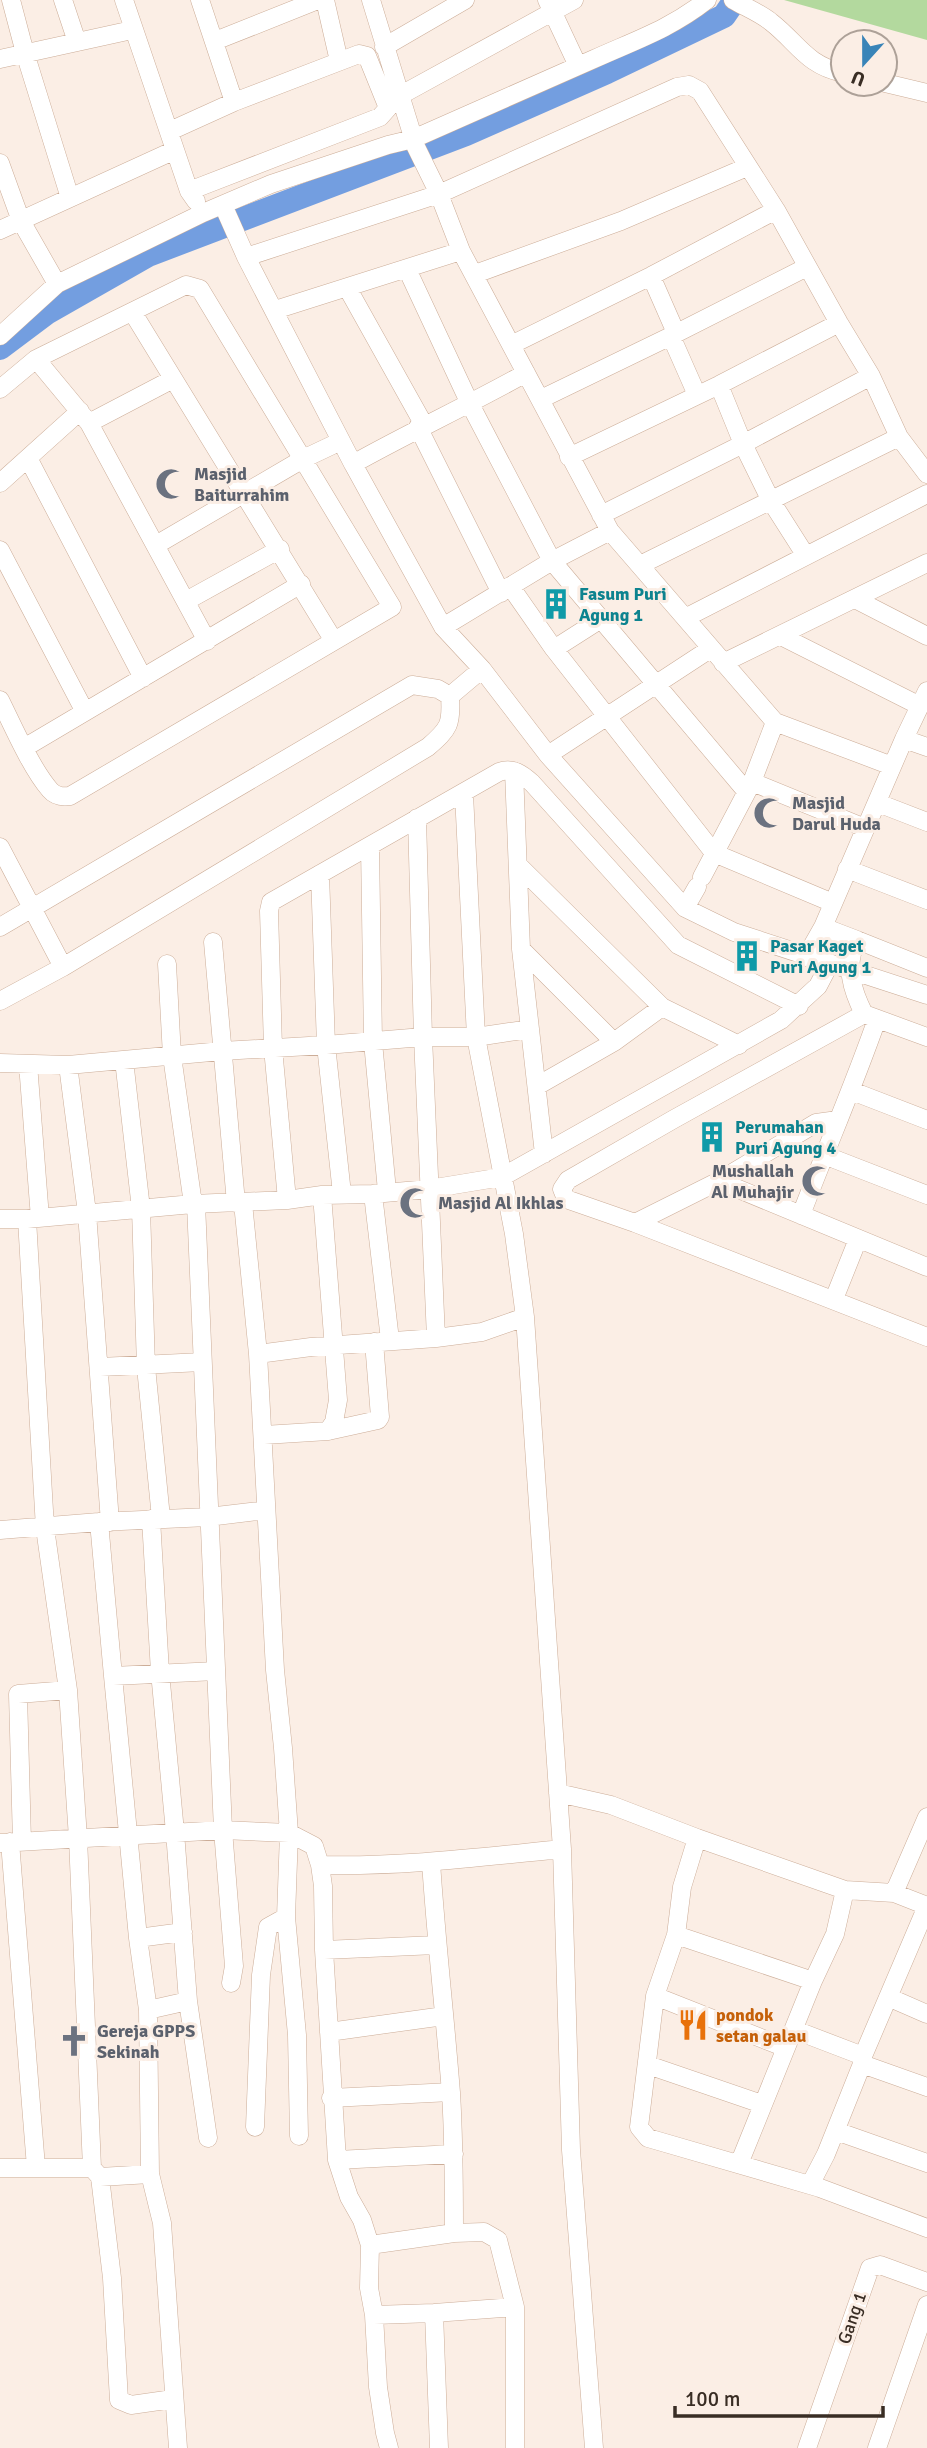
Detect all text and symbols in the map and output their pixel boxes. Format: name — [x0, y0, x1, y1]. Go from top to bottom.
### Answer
north arrow — [829, 28, 899, 98]
text: U — [848, 64, 869, 91]
place label: Masjid Baiturrahim — [194, 463, 289, 506]
mosque icon: Masjid Baiturrahim — [154, 467, 188, 501]
place label: Fasum Puri Agung 1 — [579, 583, 667, 626]
building icon: Fasum Puri Agung 1 — [539, 587, 573, 621]
place label: Masjid Darul Huda — [792, 792, 881, 835]
mosque icon: Masjid Darul Huda — [752, 796, 786, 830]
place label: Pasar Kaget Puri Agung 1 — [770, 935, 871, 978]
building icon: Pasar Kaget Puri Agung 1 — [730, 939, 764, 973]
place label: Perumahan Puri Agung 4 — [735, 1116, 836, 1159]
building icon: Perumahan Puri Agung 4 — [695, 1120, 729, 1154]
place label: Mushallah Al Muhajir — [711, 1160, 795, 1203]
mosque icon: Mushallah Al Muhajir — [800, 1164, 834, 1198]
mosque icon: Masjid Al Ikhlas — [398, 1186, 432, 1220]
place label: Masjid Al Ikhlas — [438, 1192, 563, 1214]
place label: pondok setan galau — [716, 2004, 806, 2047]
restaurant icon: pondok setan galau — [676, 2008, 710, 2042]
place label: Gereja GPPS Sekinah — [97, 2020, 195, 2063]
church icon: Gereja GPPS Sekinah — [57, 2024, 91, 2058]
street label: Gang 1 — [833, 2289, 871, 2347]
scale bar — [675, 2374, 883, 2418]
text: 100 m — [685, 2386, 740, 2412]

